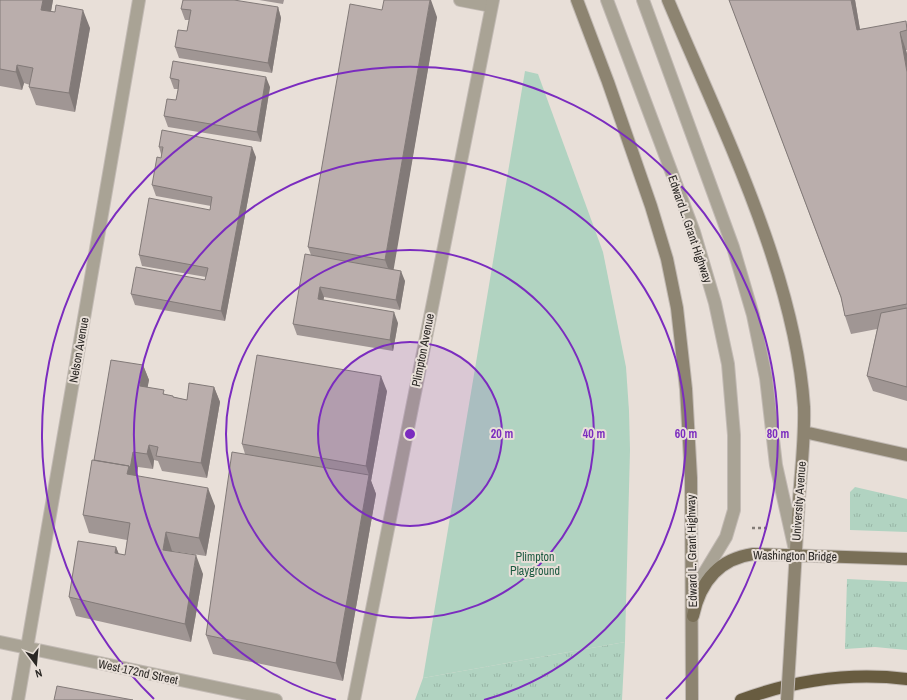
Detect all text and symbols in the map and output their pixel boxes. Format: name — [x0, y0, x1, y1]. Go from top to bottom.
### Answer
street label: Edward L. Grant Highway — [664, 173, 716, 285]
street label: Plimpton Avenue — [408, 312, 438, 388]
street label: Nelson Avenue — [65, 316, 93, 384]
text: 20 m — [491, 426, 513, 442]
text: 40 m — [583, 426, 605, 442]
text: 60 m — [675, 426, 697, 442]
text: 80 m — [767, 426, 789, 442]
centre of rings — [403, 427, 417, 441]
street label: University Avenue — [788, 461, 810, 541]
street label: Edward L. Grant Highway — [683, 494, 701, 607]
street label: Washington Bridge — [753, 547, 837, 565]
park label: Plimpton Playground — [510, 549, 560, 579]
north arrow — [16, 644, 56, 684]
street label: West 172nd Street — [97, 656, 180, 688]
text: N — [34, 666, 44, 681]

